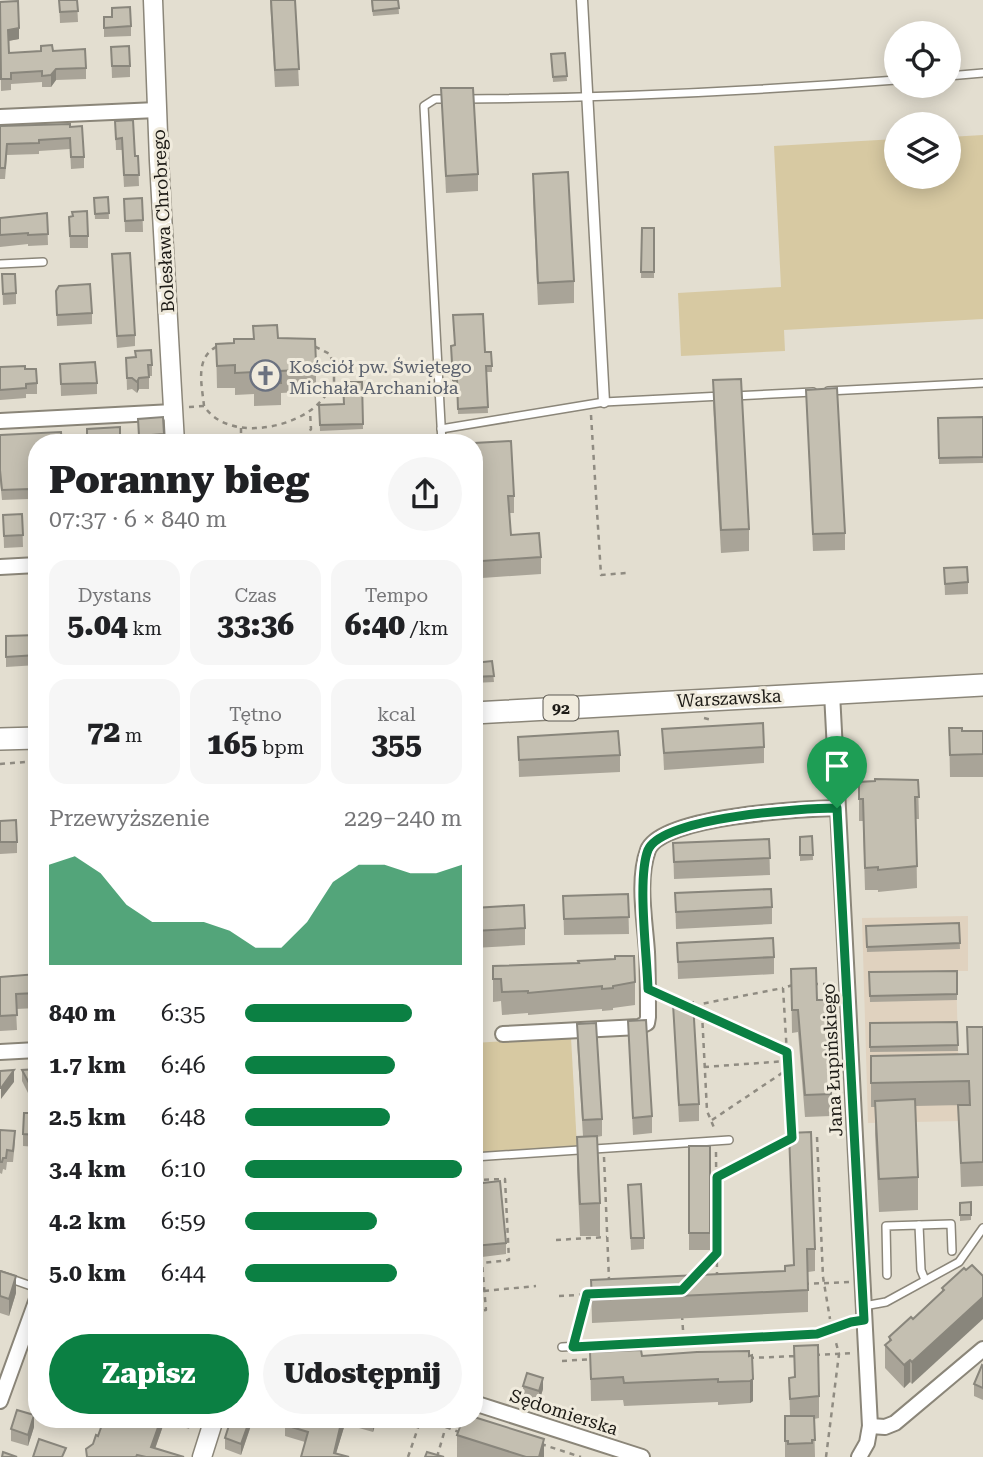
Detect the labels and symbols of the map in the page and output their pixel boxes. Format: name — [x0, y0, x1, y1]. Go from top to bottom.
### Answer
street label: Bolesława Chrobrego — [148, 129, 178, 313]
place label: Kościół pw. Świętego Michała Archanioła — [289, 356, 472, 398]
church icon: Kościół pw. Świętego Michała Archanioła — [249, 359, 283, 393]
street label: Warszawska — [676, 685, 782, 711]
road number: 92 — [544, 695, 578, 720]
pin — [807, 736, 867, 808]
street label: Jana Łupińskiego — [818, 983, 846, 1137]
street label: Sędomierska — [507, 1385, 621, 1439]

